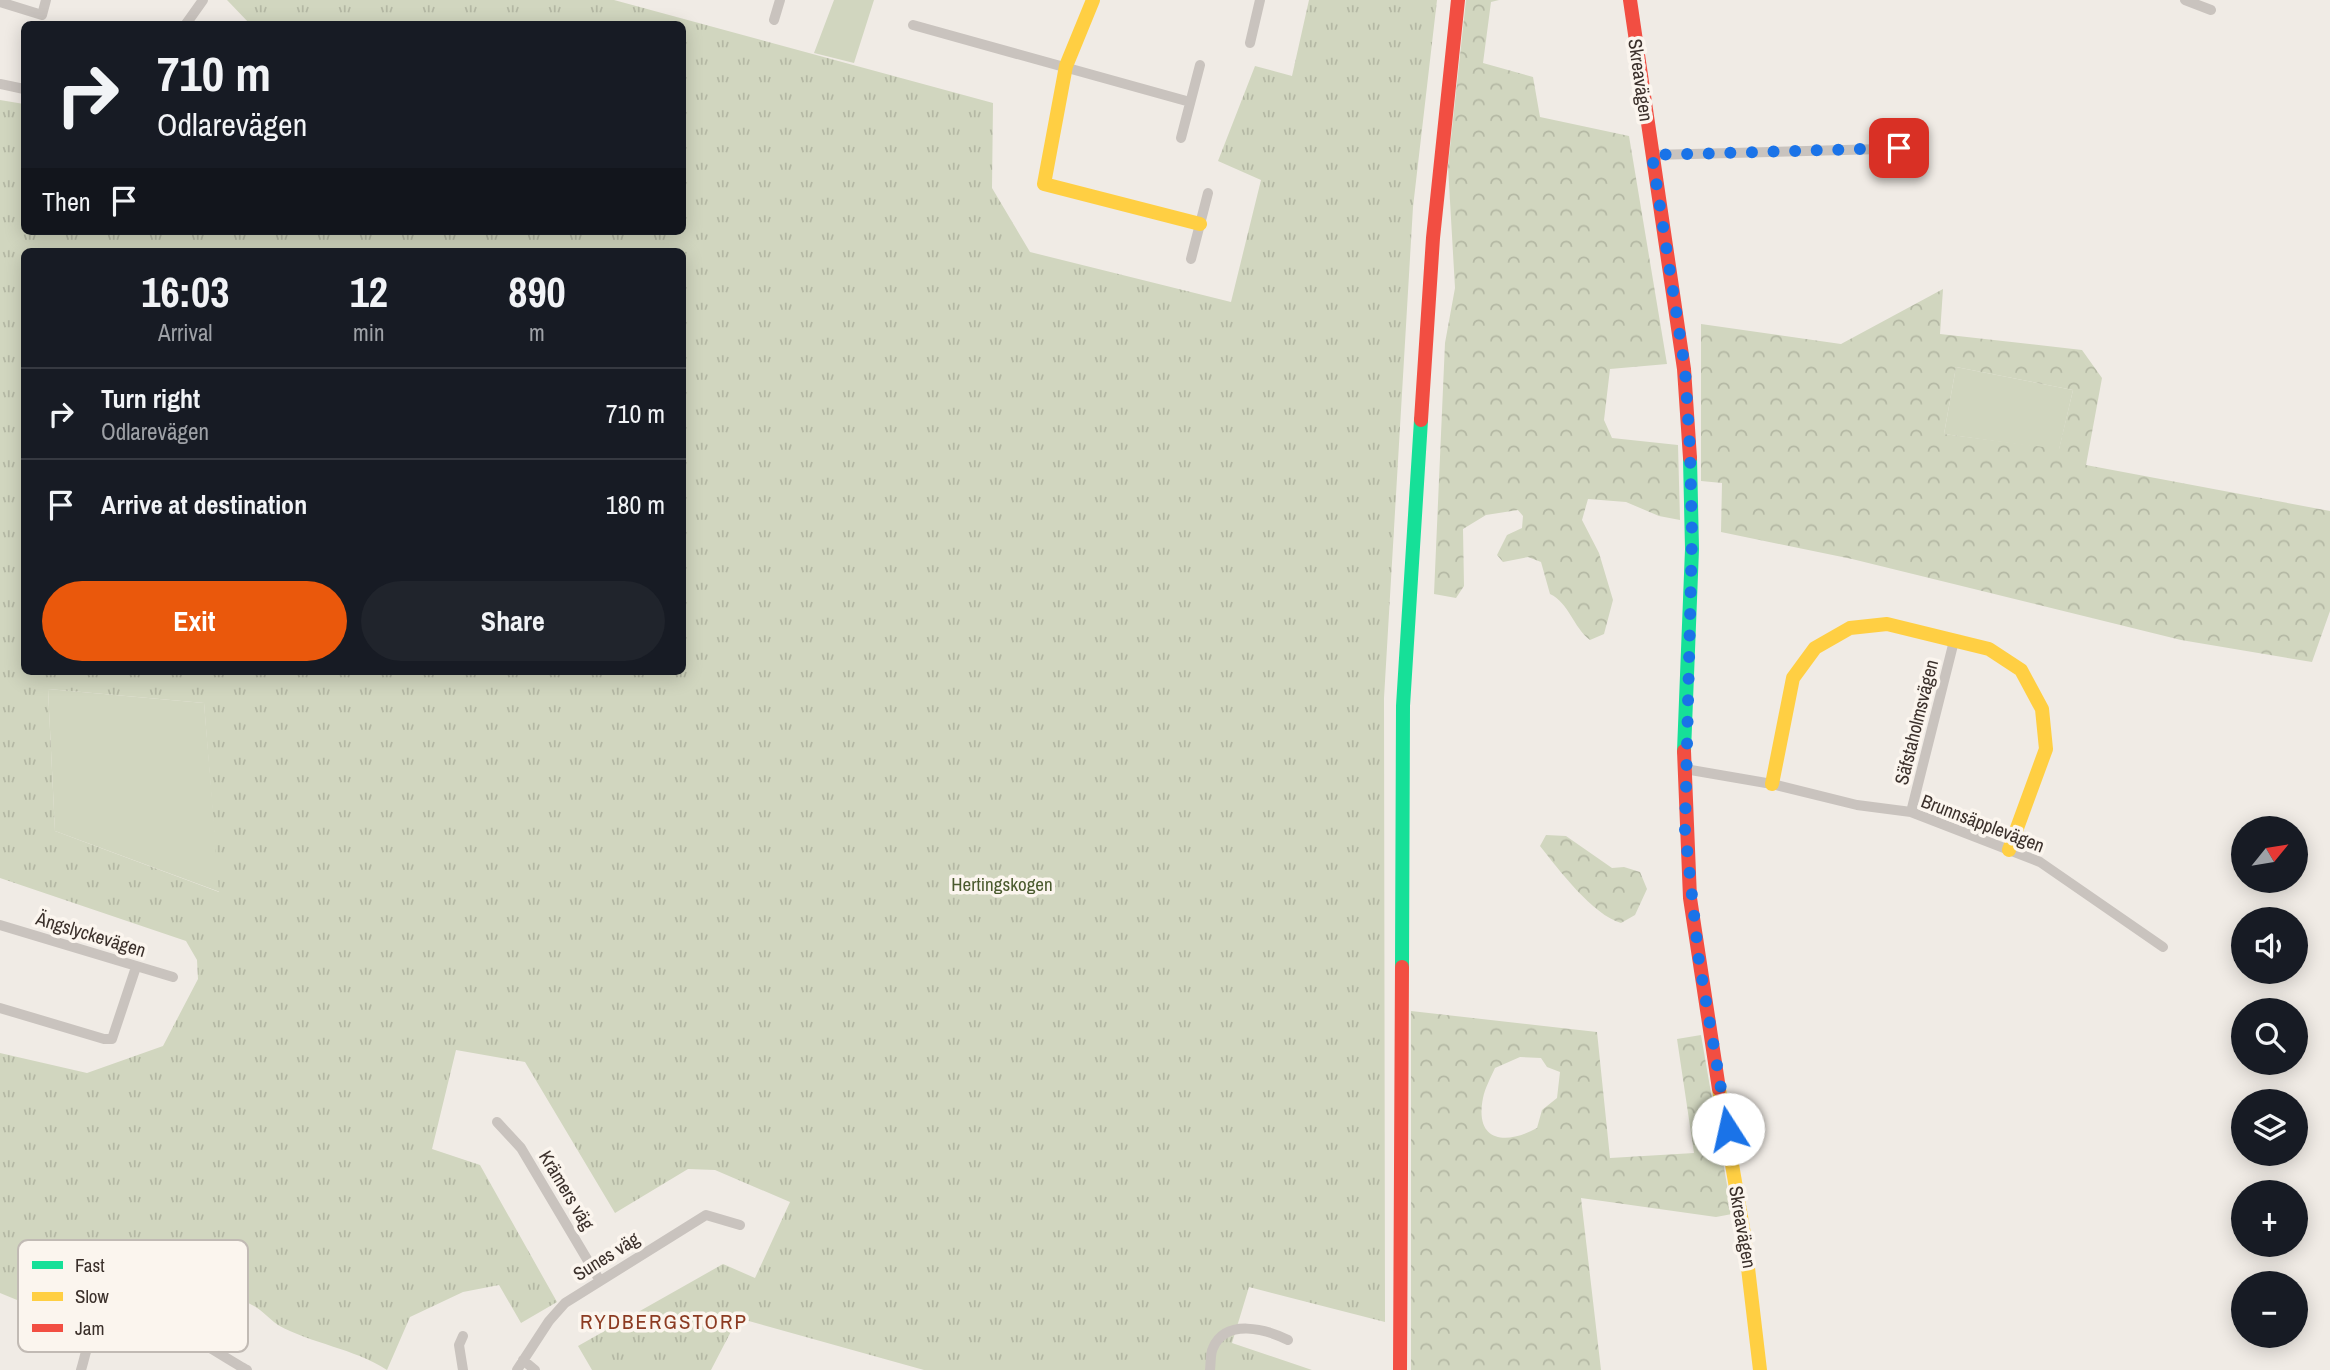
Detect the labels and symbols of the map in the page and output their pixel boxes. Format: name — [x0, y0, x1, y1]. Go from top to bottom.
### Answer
street label: Skreavägen — [1622, 37, 1660, 123]
pin — [1869, 118, 1929, 178]
street label: Säfstaholmsvägen — [1888, 657, 1944, 787]
street label: Brunnsäpplevägen — [1918, 788, 2048, 858]
north arrow — [2231, 816, 2308, 892]
park label: Hertingskogen — [951, 871, 1053, 897]
street label: Ängslyckevägen — [32, 905, 149, 963]
position arrow — [1691, 1092, 1765, 1166]
street label: Krämers väg — [533, 1145, 601, 1235]
street label: Skreavägen — [1723, 1184, 1763, 1270]
street label: Sunes väg — [568, 1225, 644, 1287]
legend — [18, 1240, 248, 1352]
text: Fast — [75, 1252, 105, 1278]
text: Slow — [75, 1283, 110, 1309]
district label: RYDBERGSTORP — [580, 1307, 748, 1336]
text: Jam — [75, 1315, 104, 1341]

